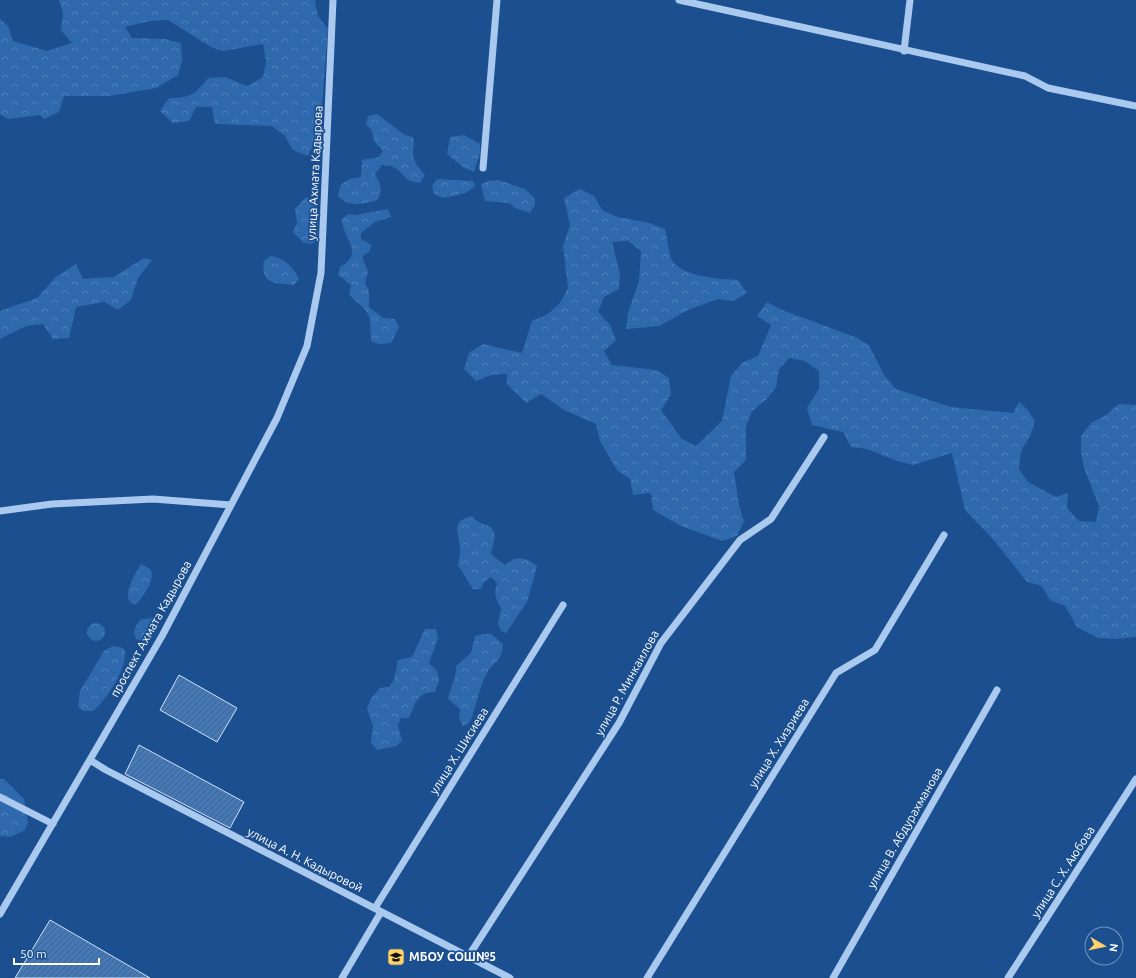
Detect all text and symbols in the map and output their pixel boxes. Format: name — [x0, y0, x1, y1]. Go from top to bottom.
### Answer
street label: улица Ахмата Кадырова — [304, 105, 325, 241]
street label: проспект Ахмата Кадырова — [108, 558, 194, 699]
street label: улица Р. Минкаилова — [592, 628, 661, 738]
street label: улица Х. Хизриева — [746, 696, 811, 790]
street label: улица Х. Шисиева — [427, 705, 491, 796]
street label: улица В. Абдурахманова — [865, 765, 945, 891]
street label: улица С. Х. Аюбова — [1028, 824, 1097, 920]
street label: улица А. Н. Кадыровой — [245, 825, 365, 894]
north arrow — [1084, 926, 1124, 966]
scale bar — [14, 940, 99, 966]
text: N — [1107, 943, 1120, 953]
text: 50 m — [20, 947, 47, 960]
school or university icon: МБОУ СОШ№5 — [386, 947, 406, 967]
place label: МБОУ СОШ№5 — [409, 950, 496, 963]

